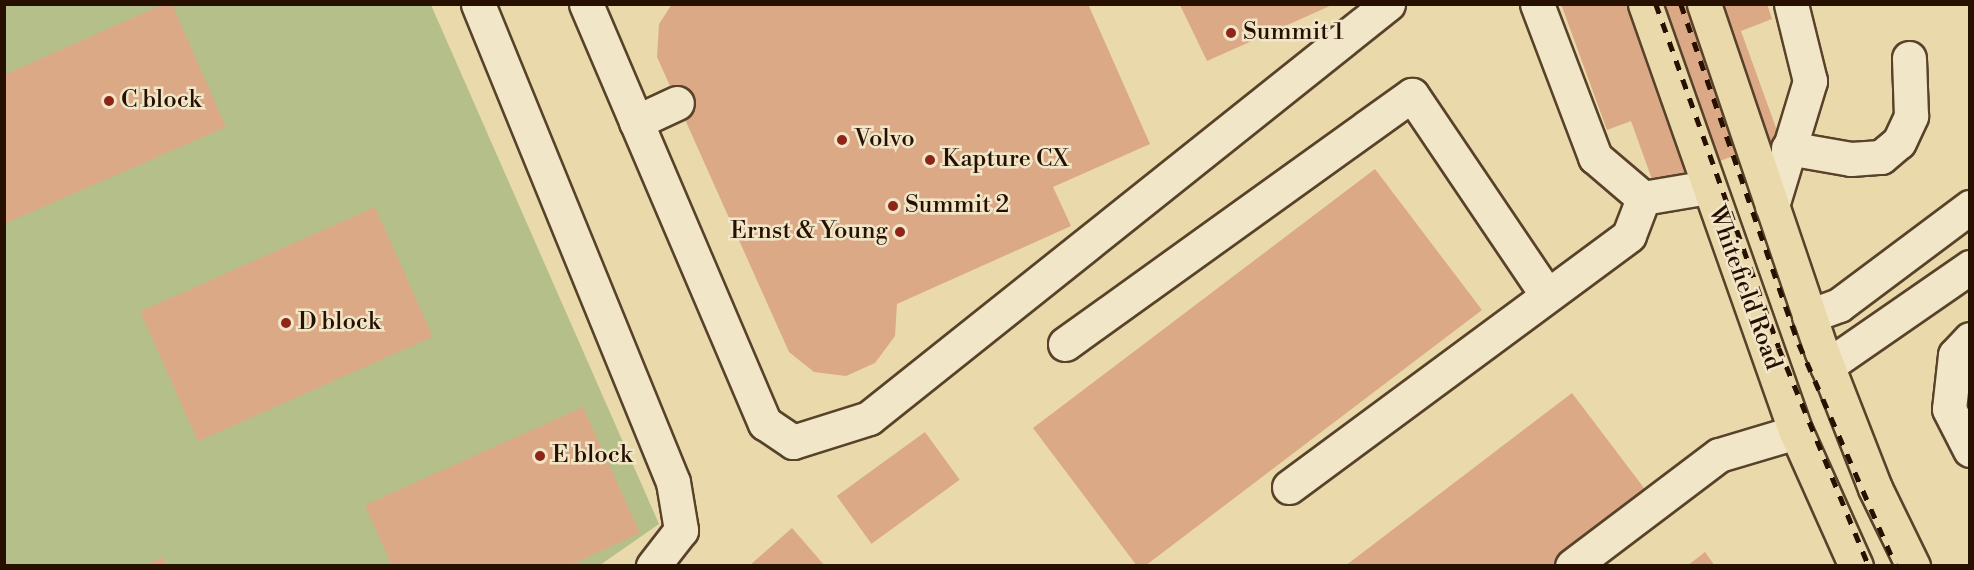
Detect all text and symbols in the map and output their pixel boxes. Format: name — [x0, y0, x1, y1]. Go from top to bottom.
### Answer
place label: Summit 1 — [1243, 19, 1344, 47]
marker: Summit 1 — [1224, 26, 1238, 40]
place label: C block — [121, 87, 201, 115]
marker: C block — [102, 94, 116, 108]
place label: Volvo — [854, 126, 915, 154]
marker: Volvo — [835, 133, 849, 147]
place label: Kapture CX — [942, 146, 1069, 174]
marker: Kapture CX — [923, 153, 937, 167]
place label: Summit 2 — [905, 192, 1009, 220]
marker: Summit 2 — [886, 199, 900, 213]
street label: Whitefield Road — [1701, 202, 1787, 374]
place label: Ernst & Young — [730, 218, 888, 246]
marker: Ernst & Young — [893, 225, 907, 239]
place label: D block — [298, 309, 381, 337]
marker: D block — [279, 316, 293, 330]
place label: E block — [552, 442, 632, 470]
marker: E block — [533, 449, 547, 463]

